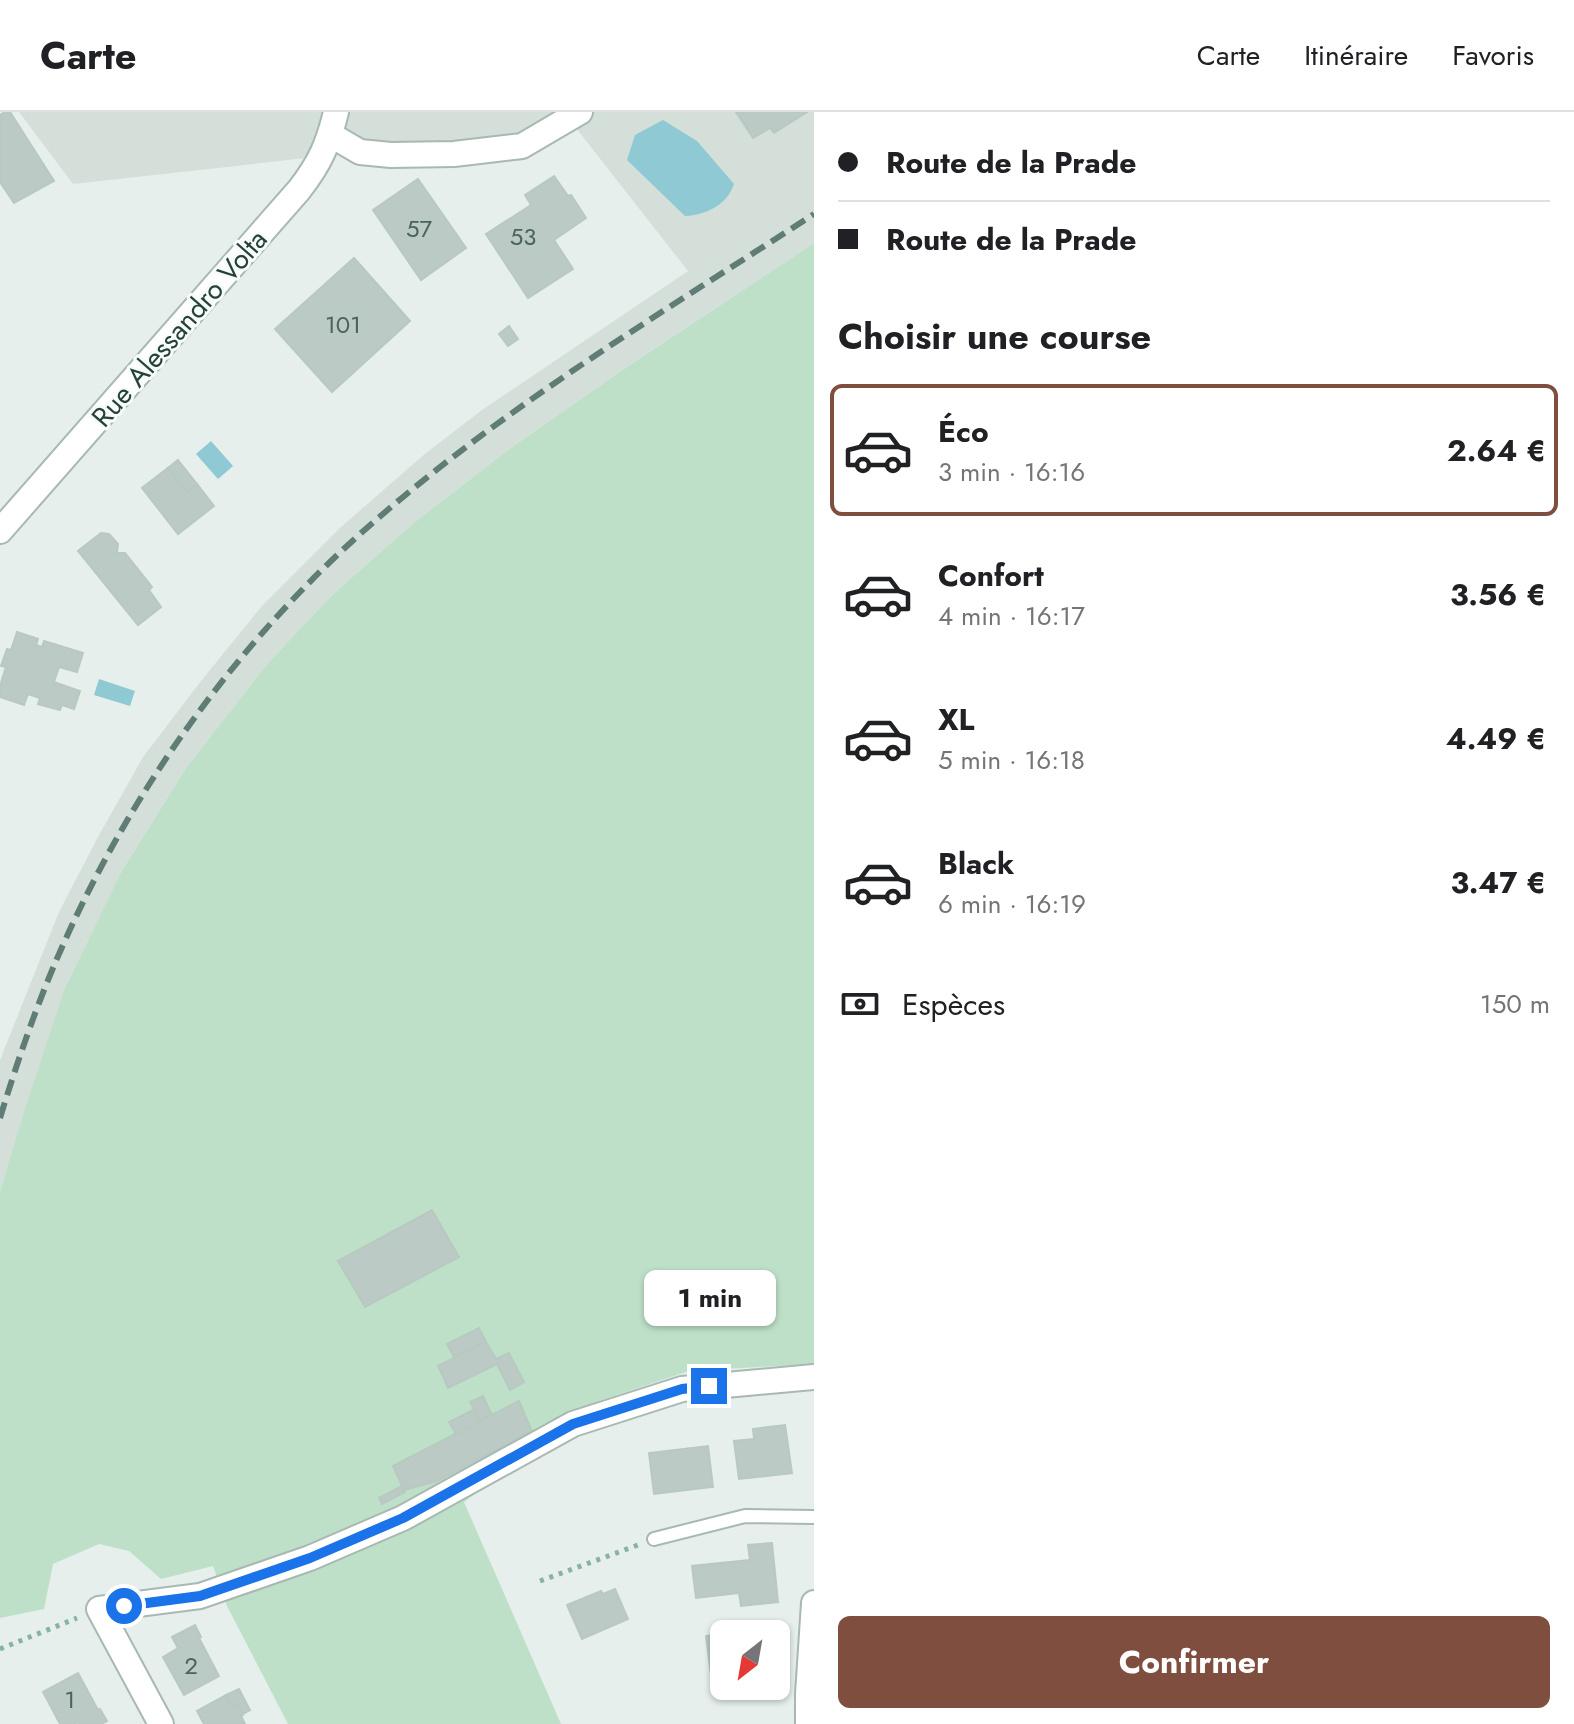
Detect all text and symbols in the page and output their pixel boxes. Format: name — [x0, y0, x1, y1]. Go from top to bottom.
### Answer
text: Carte — [40, 28, 137, 83]
text: Carte — [1197, 35, 1260, 76]
text: Itinéraire — [1304, 35, 1408, 76]
text: Favoris — [1452, 35, 1534, 76]
text: Route de la Prade — [886, 141, 1136, 184]
house number: 57 — [406, 211, 432, 246]
text: Route de la Prade — [886, 218, 1136, 261]
house number: 53 — [510, 219, 536, 254]
street label: Rue Alessandro Volta — [82, 220, 277, 436]
house number: 101 — [325, 307, 361, 342]
text: Choisir une course — [838, 310, 1151, 362]
text: Éco — [938, 410, 989, 453]
icon: car — [842, 414, 914, 486]
text: 2.64 € — [1447, 429, 1546, 472]
text: 3 min · 16:16 — [938, 453, 1085, 491]
text: Confort — [938, 554, 1044, 597]
icon: car — [842, 558, 914, 630]
text: 3.56 € — [1450, 573, 1546, 616]
text: 4 min · 16:17 — [938, 597, 1085, 635]
text: XL — [938, 698, 974, 741]
icon: car — [842, 702, 914, 774]
text: 4.49 € — [1446, 717, 1546, 760]
text: 5 min · 16:18 — [938, 741, 1085, 779]
text: Black — [938, 842, 1014, 885]
icon: car — [842, 846, 914, 918]
text: 3.47 € — [1450, 861, 1546, 904]
text: 6 min · 16:19 — [938, 885, 1086, 923]
icon: cash — [838, 982, 882, 1026]
text: Espèces — [902, 983, 1005, 1026]
text: 150 m — [1480, 985, 1550, 1023]
callout: 1 min — [643, 1270, 775, 1326]
text: 1 min — [678, 1279, 742, 1317]
route end — [691, 1368, 727, 1404]
route start — [106, 1588, 142, 1624]
button: Confirmer — [838, 1616, 1550, 1708]
north arrow — [710, 1620, 790, 1700]
map controls — [710, 1620, 790, 1700]
house number: 2 — [184, 1648, 198, 1683]
house number: 1 — [65, 1682, 75, 1717]

